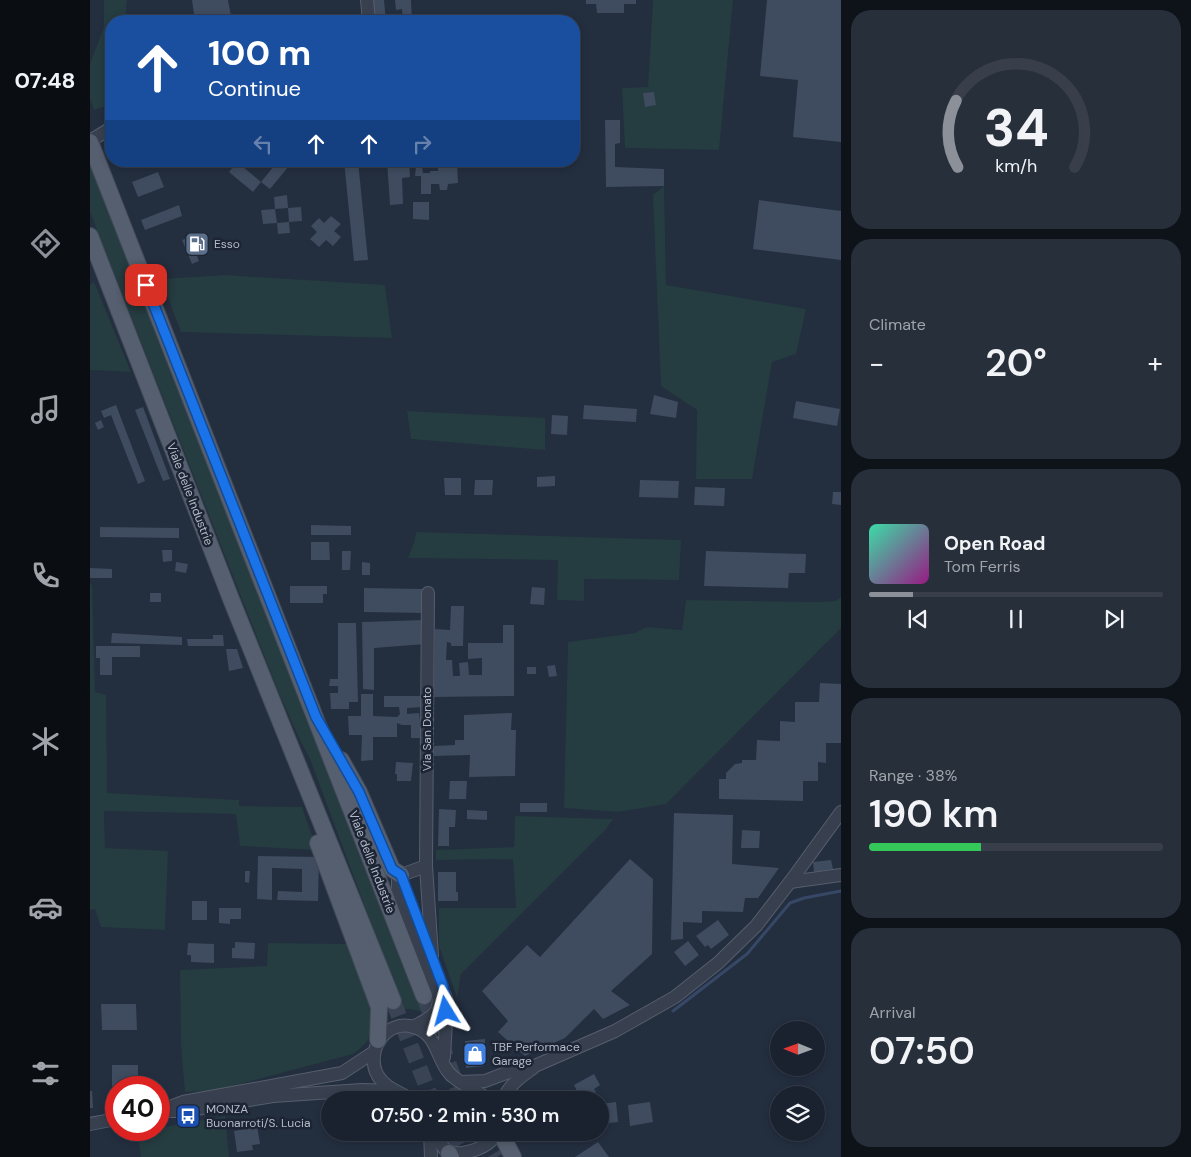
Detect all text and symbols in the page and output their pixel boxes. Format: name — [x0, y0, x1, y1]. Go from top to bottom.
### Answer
text: 100 m — [208, 30, 311, 76]
icon: ahead — [125, 35, 190, 100]
text: 07:48 — [15, 66, 76, 95]
text: Continue — [208, 74, 301, 103]
text: 34 — [983, 94, 1049, 162]
icon: left — [249, 130, 277, 158]
icon: ahead — [302, 130, 330, 158]
icon: ahead — [355, 130, 383, 158]
icon: right — [408, 130, 436, 158]
text: km/h — [995, 154, 1037, 178]
icon: directions — [28, 226, 63, 261]
fuel station icon: Esso — [184, 231, 210, 257]
place label: Esso — [214, 236, 240, 252]
pin — [125, 264, 167, 306]
icon: arrive — [132, 271, 160, 299]
text: Climate — [869, 314, 926, 335]
text: 20° — [985, 338, 1047, 388]
text: − — [869, 345, 884, 382]
text: + — [1148, 345, 1163, 382]
icon: music — [28, 392, 63, 427]
street label: Viale delle Industrie — [163, 440, 217, 548]
text: Open Road — [944, 531, 1046, 556]
text: Tom Ferris — [944, 556, 1021, 577]
icon: phone — [28, 558, 63, 593]
icon: previous — [904, 605, 932, 633]
icon: pause — [1002, 605, 1030, 633]
icon: next — [1100, 605, 1128, 633]
street label: Via San Donato — [419, 687, 435, 771]
icon: climate — [28, 724, 63, 759]
text: Range · 38% — [869, 765, 957, 786]
text: 190 km — [869, 789, 998, 839]
street label: Viale delle Industrie — [345, 808, 399, 916]
icon: car — [28, 890, 63, 925]
position arrow — [419, 984, 471, 1036]
text: Arrival — [869, 1002, 916, 1023]
north arrow — [770, 1021, 825, 1076]
map controls — [770, 1021, 825, 1141]
text: 07:50 — [869, 1026, 975, 1076]
place label: TBF Performace Garage — [492, 1039, 580, 1069]
shop icon: TBF Performace Garage — [462, 1041, 488, 1067]
icon: filters — [28, 1056, 63, 1091]
speed limit sign: 40 — [105, 1076, 170, 1141]
button: layers — [770, 1086, 825, 1141]
place label: MONZA Buonarroti/S. Lucia — [206, 1101, 310, 1131]
bus stop icon: MONZA Buonarroti/S. Lucia — [175, 1103, 201, 1129]
text: 07:50 · 2 min · 530 m — [371, 1103, 559, 1128]

